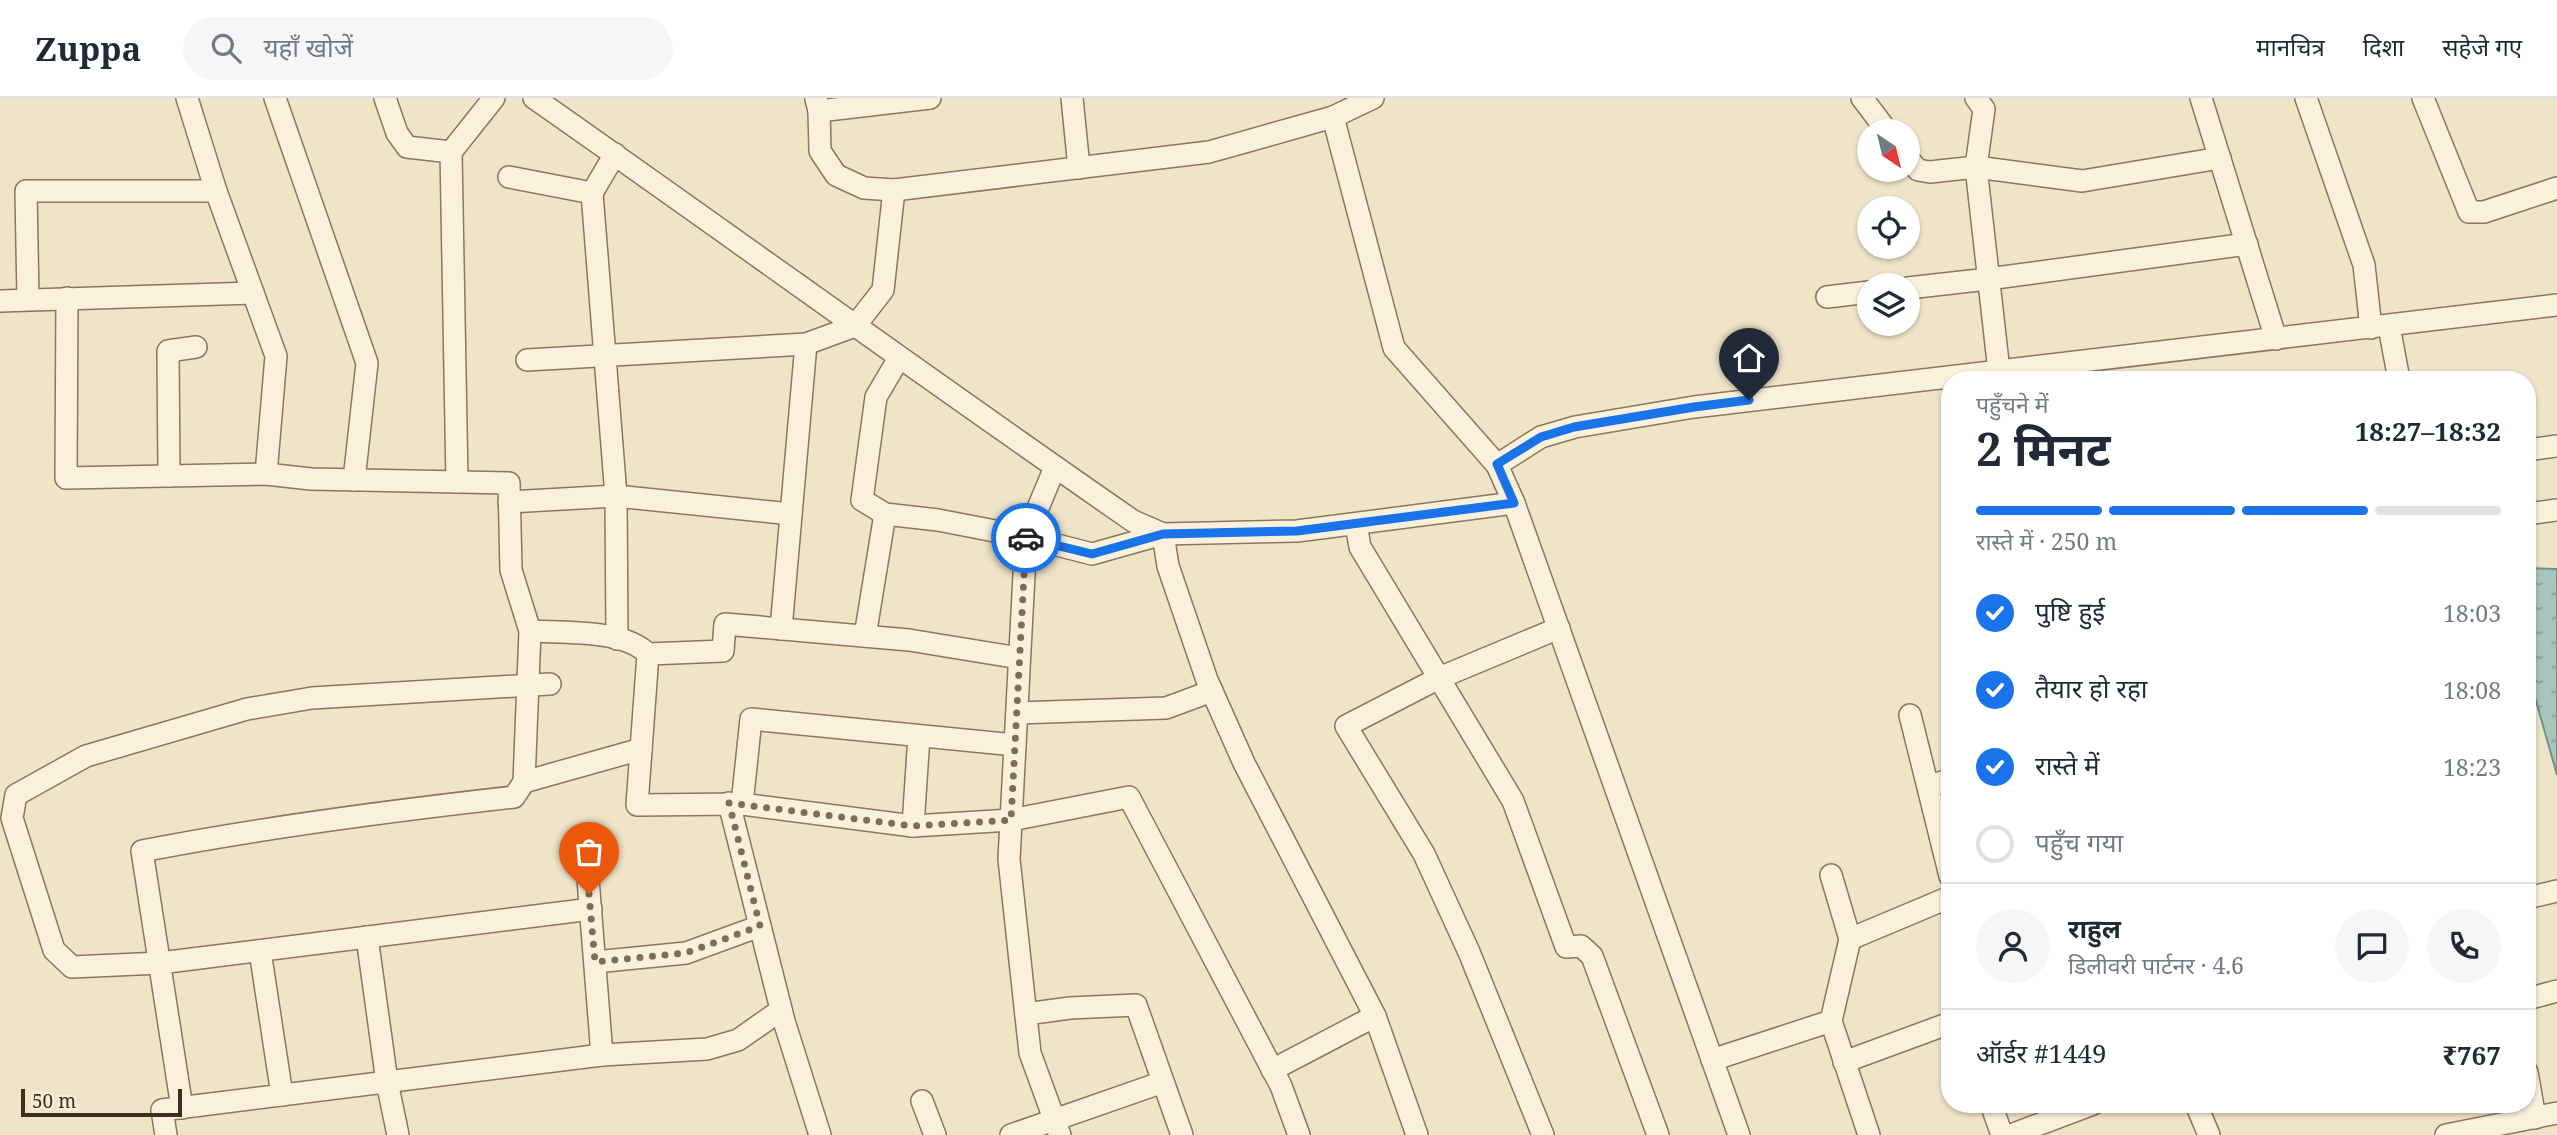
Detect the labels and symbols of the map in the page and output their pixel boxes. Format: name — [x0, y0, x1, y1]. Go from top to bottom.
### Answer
north arrow — [1857, 119, 1920, 182]
pin — [1719, 328, 1779, 400]
courier — [991, 503, 1061, 573]
pin — [559, 822, 619, 894]
scale bar — [21, 1086, 182, 1118]

